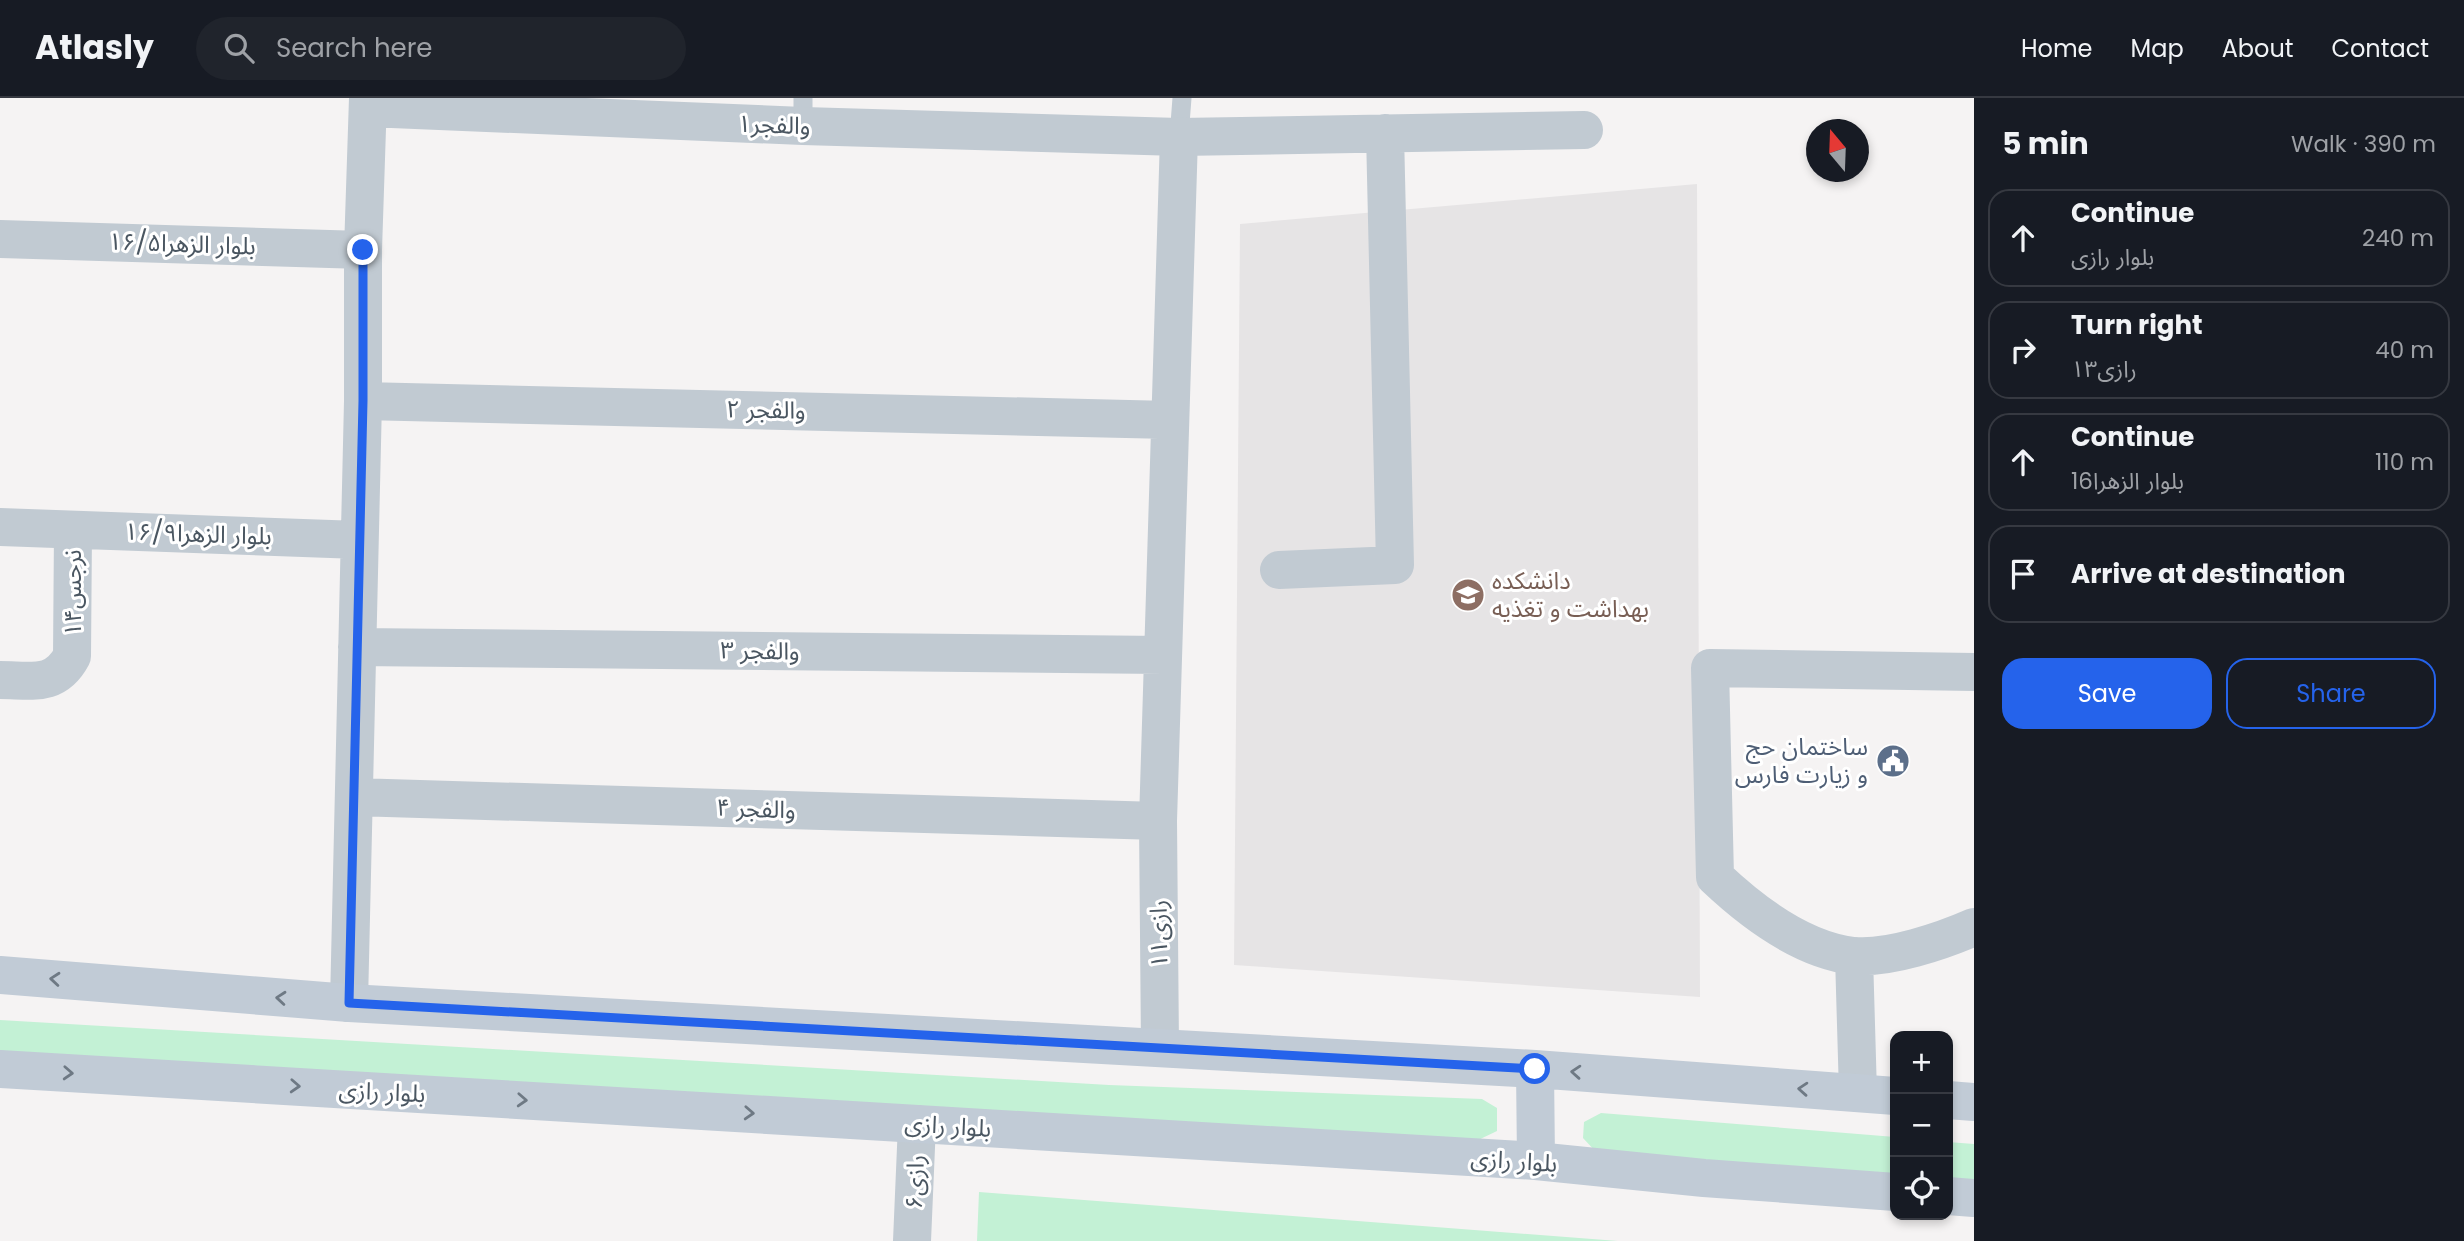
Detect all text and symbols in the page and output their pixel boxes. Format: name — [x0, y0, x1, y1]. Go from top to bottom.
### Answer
search box — [196, 17, 686, 80]
text: Atlasly — [35, 24, 154, 71]
icon: search — [220, 29, 258, 67]
text: Search here — [276, 30, 432, 66]
text: Home — [2021, 32, 2093, 65]
text: Map — [2131, 32, 2184, 65]
text: About — [2222, 32, 2293, 65]
text: Contact — [2331, 32, 2429, 65]
street label: والفجر۱ — [737, 107, 811, 142]
north arrow — [1806, 119, 1869, 182]
text: 5 min — [2002, 122, 2089, 165]
text: Walk · 390 m — [2291, 128, 2436, 160]
text: Continue — [2071, 195, 2194, 231]
icon: ahead — [2004, 219, 2042, 257]
text: 240 m — [2362, 222, 2434, 254]
street label: بلوار الزهرا۱۶/۵ — [108, 224, 256, 263]
route end — [347, 234, 378, 265]
text: بلوار رازی — [2071, 241, 2154, 273]
text: Turn right — [2071, 307, 2203, 343]
icon: right — [2004, 331, 2042, 369]
text: 40 m — [2375, 334, 2434, 366]
text: رازی۱۳ — [2071, 353, 2137, 385]
street label: والفجر ۲ — [726, 392, 806, 427]
text: Continue — [2071, 419, 2194, 455]
icon: ahead — [2004, 443, 2042, 481]
text: 110 m — [2375, 446, 2434, 478]
text: 16بلوار الزهرا — [2071, 465, 2184, 497]
street label: بلوار الزهرا۱۶/۹ — [124, 514, 272, 553]
street label: نرجس۱۴ — [56, 549, 89, 637]
icon: arrive — [2004, 555, 2042, 593]
text: Arrive at destination — [2071, 556, 2346, 592]
place label: دانشکده بهداشت و تغذیه — [1492, 564, 1649, 625]
school or university icon: دانشکده بهداشت و تغذیه — [1449, 576, 1487, 614]
street label: والفجر ۳ — [720, 633, 800, 668]
button: Save — [2002, 658, 2212, 729]
button: Share — [2226, 658, 2436, 729]
place label: ساختمان حج و زیارت فارس — [1735, 730, 1868, 791]
public building icon: ساختمان حج و زیارت فارس — [1874, 742, 1912, 780]
street label: والفجر ۴ — [716, 791, 796, 826]
street label: رازی۱۱ — [1141, 900, 1176, 969]
one-way arrow — [49, 972, 60, 987]
one-way arrow — [276, 991, 287, 1006]
map controls — [1890, 1031, 1953, 1220]
button: + — [1890, 1031, 1953, 1094]
route start — [1519, 1053, 1550, 1084]
one-way arrow — [63, 1065, 74, 1080]
one-way arrow — [1570, 1065, 1581, 1080]
street label: بلوار رازی — [338, 1073, 426, 1110]
one-way arrow — [290, 1079, 301, 1094]
one-way arrow — [1797, 1082, 1808, 1097]
one-way arrow — [517, 1092, 528, 1107]
button: − — [1890, 1094, 1953, 1157]
one-way arrow — [744, 1106, 755, 1121]
street label: بلوار رازی — [904, 1106, 993, 1145]
street label: بلوار رازی — [1470, 1141, 1559, 1180]
street label: رازی۶ — [897, 1154, 932, 1210]
button: locate — [1890, 1157, 1953, 1220]

